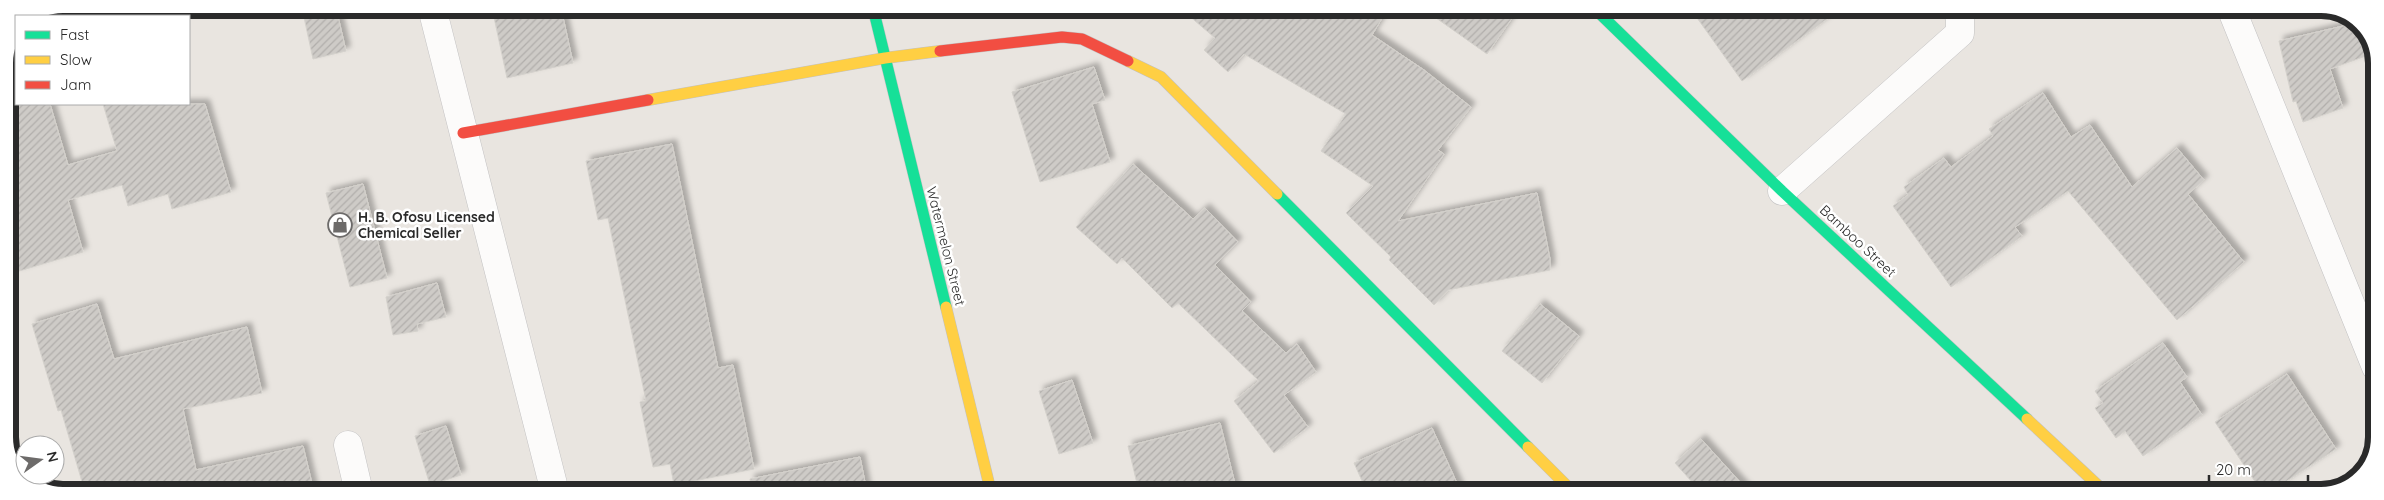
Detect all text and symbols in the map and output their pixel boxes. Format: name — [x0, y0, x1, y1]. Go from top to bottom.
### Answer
legend — [15, 15, 190, 105]
text: Fast — [60, 25, 89, 44]
text: Slow — [60, 50, 92, 69]
text: Jam — [60, 75, 91, 94]
street label: Watermelon Street — [922, 185, 970, 308]
street label: Bamboo Street — [1816, 201, 1900, 281]
place label: H. B. Ofosu Licensed Chemical Seller — [358, 208, 495, 242]
shop icon: H. B. Ofosu Licensed Chemical Seller — [327, 212, 353, 238]
north arrow — [15, 435, 65, 485]
text: N — [43, 450, 63, 464]
scale bar — [2209, 452, 2308, 484]
text: 20 m — [2216, 460, 2251, 479]

